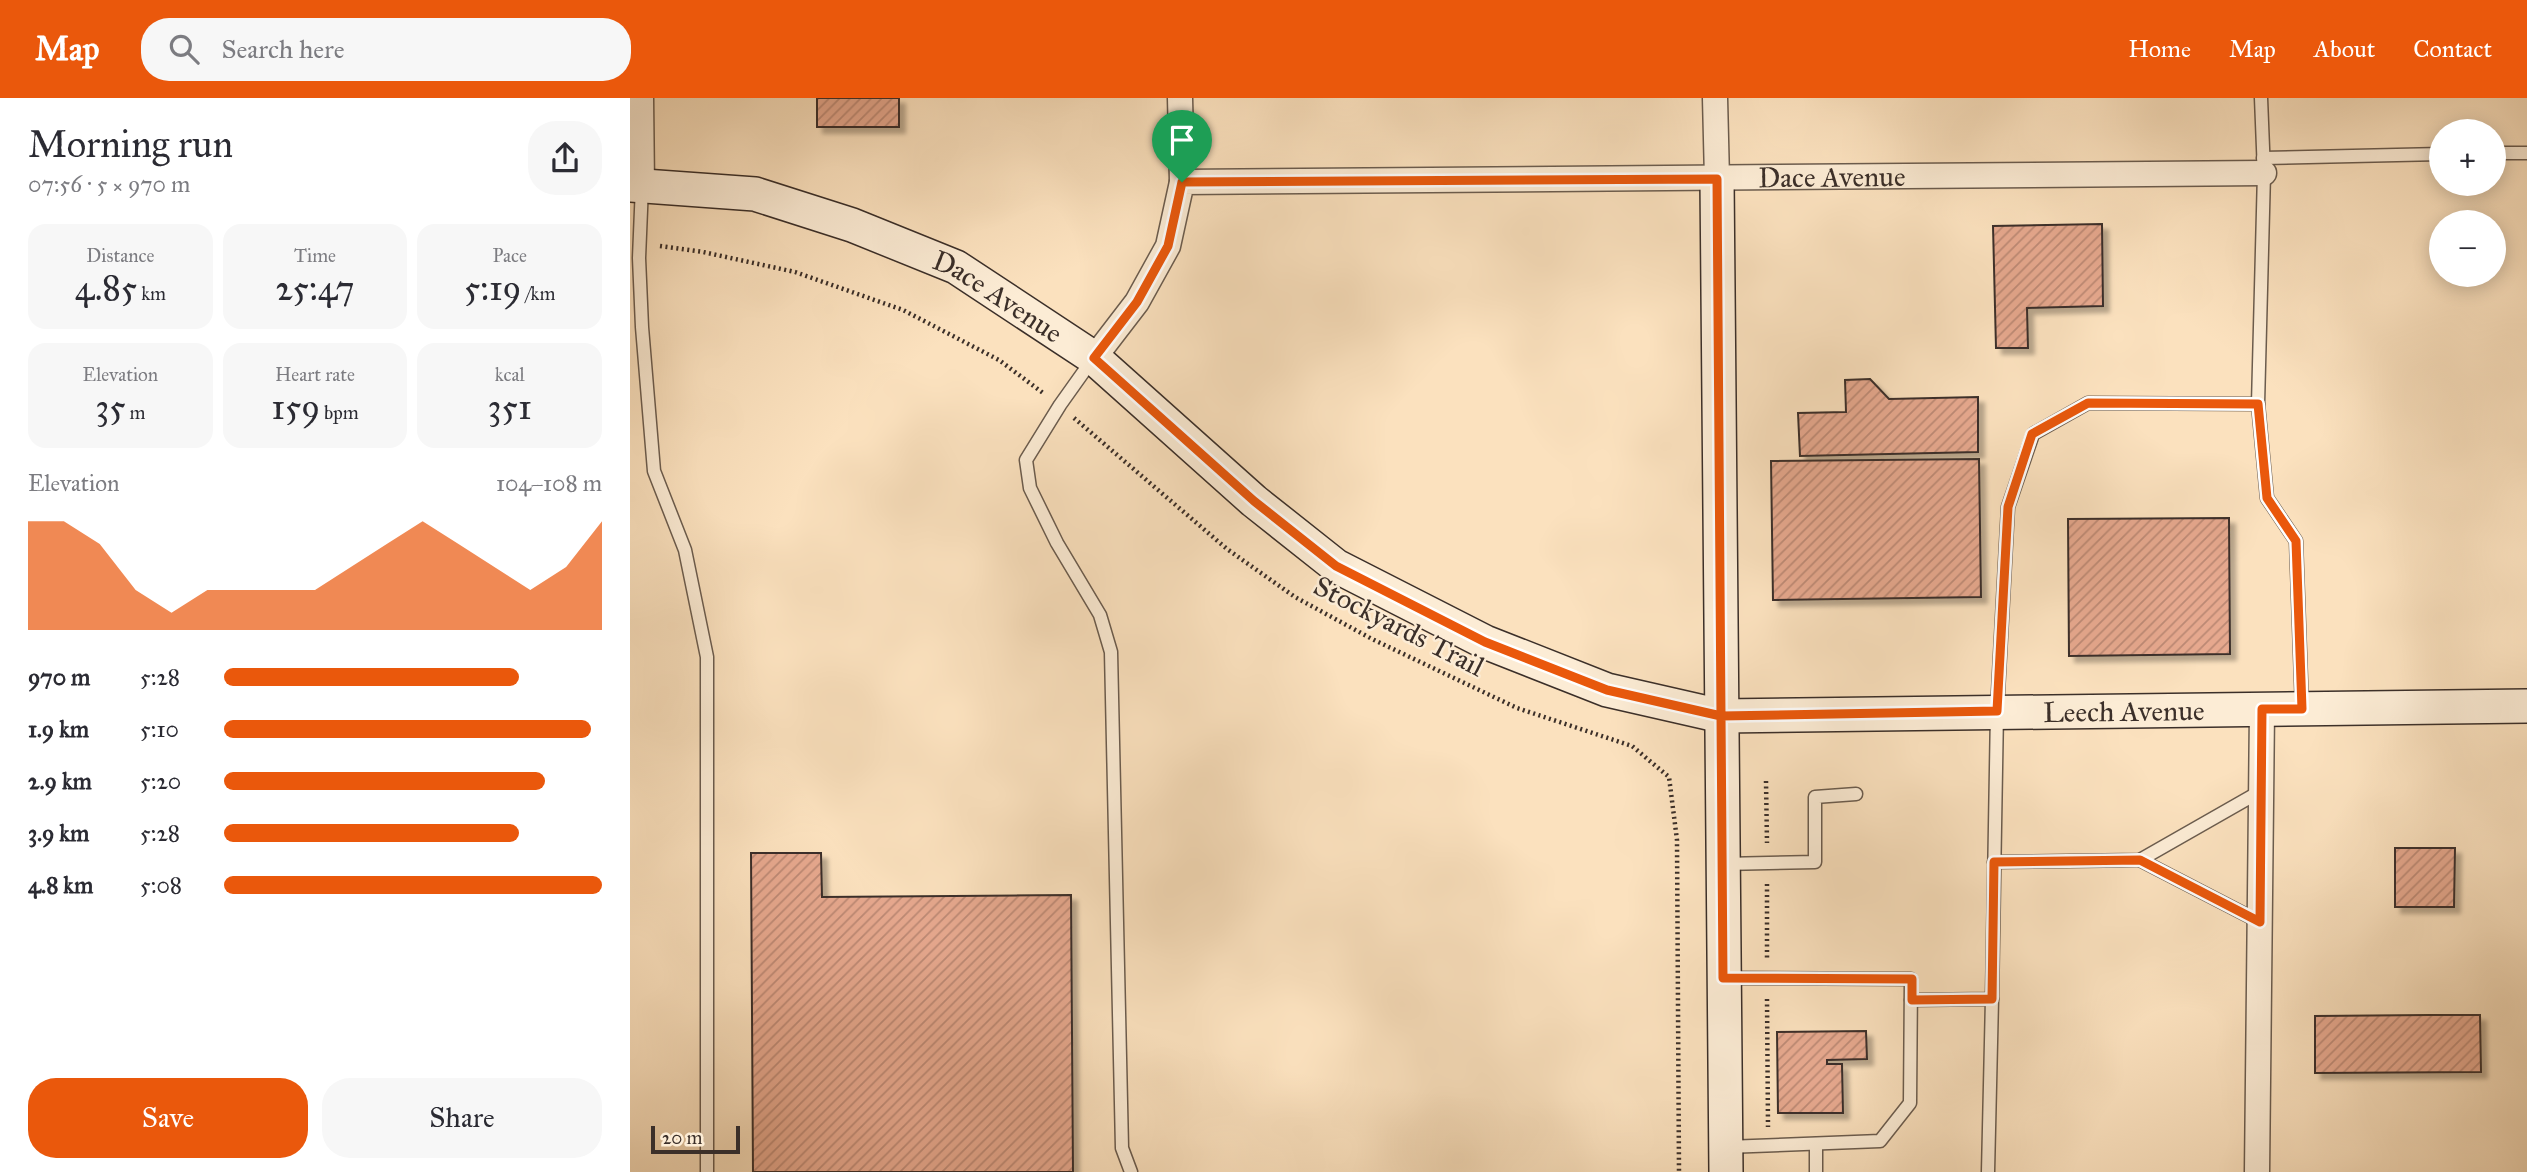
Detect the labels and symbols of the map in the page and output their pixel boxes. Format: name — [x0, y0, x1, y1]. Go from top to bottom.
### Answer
pin — [1152, 110, 1212, 182]
street label: Dace Avenue — [1758, 158, 1906, 195]
street label: Dace Avenue — [928, 242, 1070, 350]
street label: Stockyards Trail — [1308, 568, 1491, 684]
street label: Leech Avenue — [2043, 693, 2205, 730]
scale bar — [651, 1123, 740, 1155]

